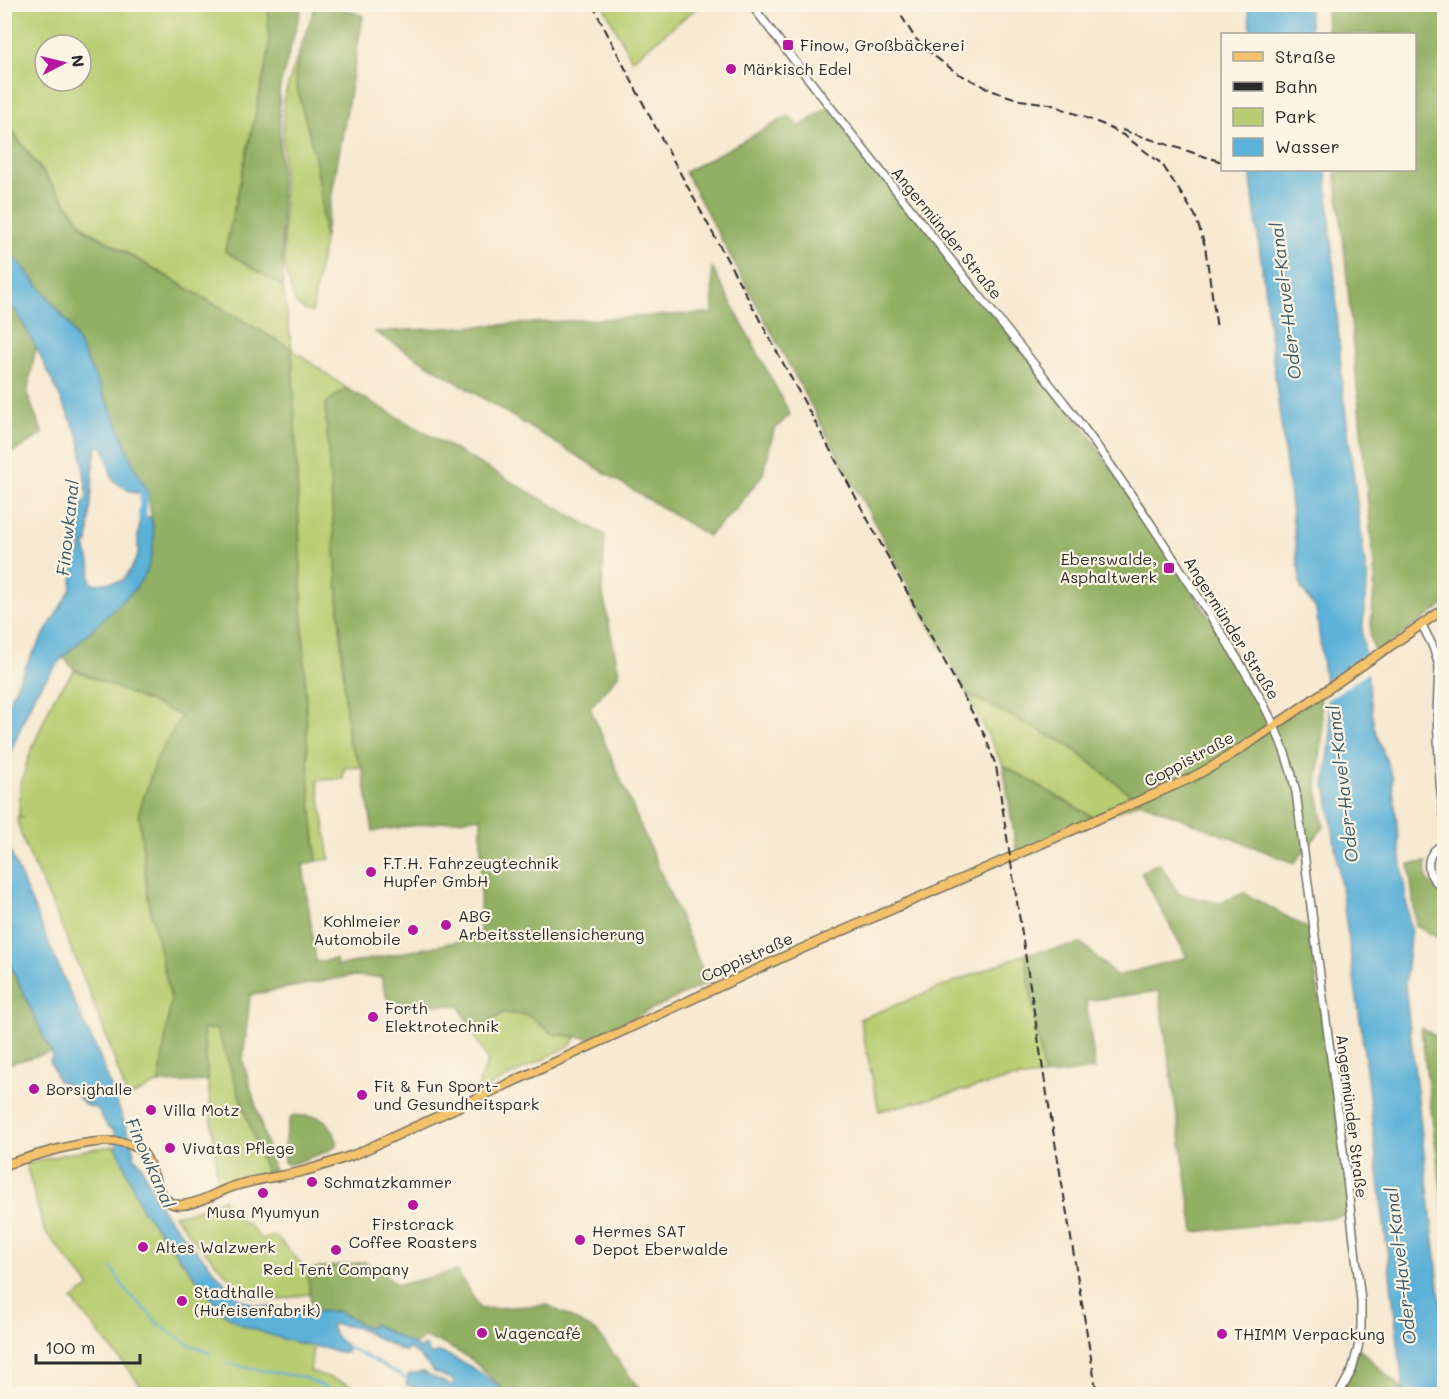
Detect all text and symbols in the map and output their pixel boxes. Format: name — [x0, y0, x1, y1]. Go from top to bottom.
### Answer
north arrow — [33, 33, 93, 93]
legend — [1221, 33, 1416, 171]
place label: Finow, Großbäckerei — [800, 34, 965, 55]
marker: Finow, Großbäckerei — [781, 38, 795, 52]
text: Straße — [1275, 44, 1336, 68]
text: N — [67, 54, 90, 68]
place label: Märkisch Edel — [743, 58, 852, 79]
marker: Märkisch Edel — [724, 62, 738, 76]
text: Bahn — [1275, 74, 1318, 98]
text: Park — [1275, 104, 1316, 128]
text: Wasser — [1275, 134, 1340, 158]
street label: Angermünder Straße — [887, 162, 1007, 303]
water label: Oder-Havel-Kanal — [1263, 221, 1307, 381]
water label: Finowkanal — [50, 478, 84, 577]
place label: Eberswalde, Asphaltwerk — [1059, 548, 1157, 587]
street label: Angermünder Straße — [1180, 552, 1285, 703]
marker: Eberswalde, Asphaltwerk — [1162, 561, 1176, 575]
water label: Oder-Havel-Kanal — [1320, 704, 1364, 864]
street label: Coppistraße — [1140, 726, 1237, 791]
place label: F.T.H. Fahrzeugtechnik Hupfer GmbH — [383, 852, 559, 891]
marker: F.T.H. Fahrzeugtechnik Hupfer GmbH — [364, 865, 378, 879]
place label: ABG Arbeitsstellensicherung — [458, 905, 644, 944]
place label: Kohlmeier Automobile — [313, 910, 401, 949]
marker: ABG Arbeitsstellensicherung — [439, 918, 453, 932]
marker: Kohlmeier Automobile — [406, 923, 420, 937]
street label: Coppistraße — [698, 927, 796, 986]
place label: Forth Elektrotechnik — [385, 997, 499, 1036]
marker: Forth Elektrotechnik — [366, 1010, 380, 1024]
street label: Angermünder Straße — [1332, 1033, 1373, 1199]
place label: Fit & Fun Sport- und Gesundheitspark — [374, 1075, 539, 1114]
place label: Borsighalle — [46, 1078, 132, 1099]
marker: Borsighalle — [27, 1082, 41, 1096]
marker: Fit & Fun Sport- und Gesundheitspark — [355, 1088, 369, 1102]
place label: Villa Motz — [163, 1099, 240, 1120]
marker: Villa Motz — [144, 1103, 158, 1117]
water label: Finowkanal — [120, 1114, 182, 1212]
place label: Vivatas Pflege — [182, 1137, 295, 1158]
marker: Vivatas Pflege — [163, 1141, 177, 1155]
place label: Schmatzkammer — [324, 1171, 452, 1192]
marker: Schmatzkammer — [305, 1175, 319, 1189]
marker: Musa Myumyun — [256, 1186, 270, 1200]
water label: Oder-Havel-Kanal — [1378, 1186, 1422, 1346]
marker: Firstcrack Coffee Roasters — [406, 1198, 420, 1212]
place label: Musa Myumyun — [207, 1201, 319, 1222]
place label: Firstcrack Coffee Roasters — [349, 1213, 477, 1252]
place label: Hermes SAT Depot Eberwalde — [592, 1220, 728, 1259]
marker: Hermes SAT Depot Eberwalde — [573, 1233, 587, 1247]
place label: Altes Walzwerk — [155, 1236, 276, 1257]
marker: Altes Walzwerk — [136, 1240, 150, 1254]
marker: Red Tent Company — [329, 1243, 343, 1257]
place label: Red Tent Company — [263, 1258, 409, 1279]
place label: Stadthalle (Hufeisenfabrik) — [194, 1281, 320, 1320]
marker: Stadthalle (Hufeisenfabrik) — [175, 1294, 189, 1308]
place label: Wagencafé — [494, 1322, 581, 1343]
place label: THIMM Verpackung — [1234, 1323, 1385, 1344]
marker: Wagencafé — [475, 1326, 489, 1340]
scale bar — [36, 1327, 140, 1365]
marker: THIMM Verpackung — [1215, 1327, 1229, 1341]
text: 100 m — [45, 1335, 95, 1359]

